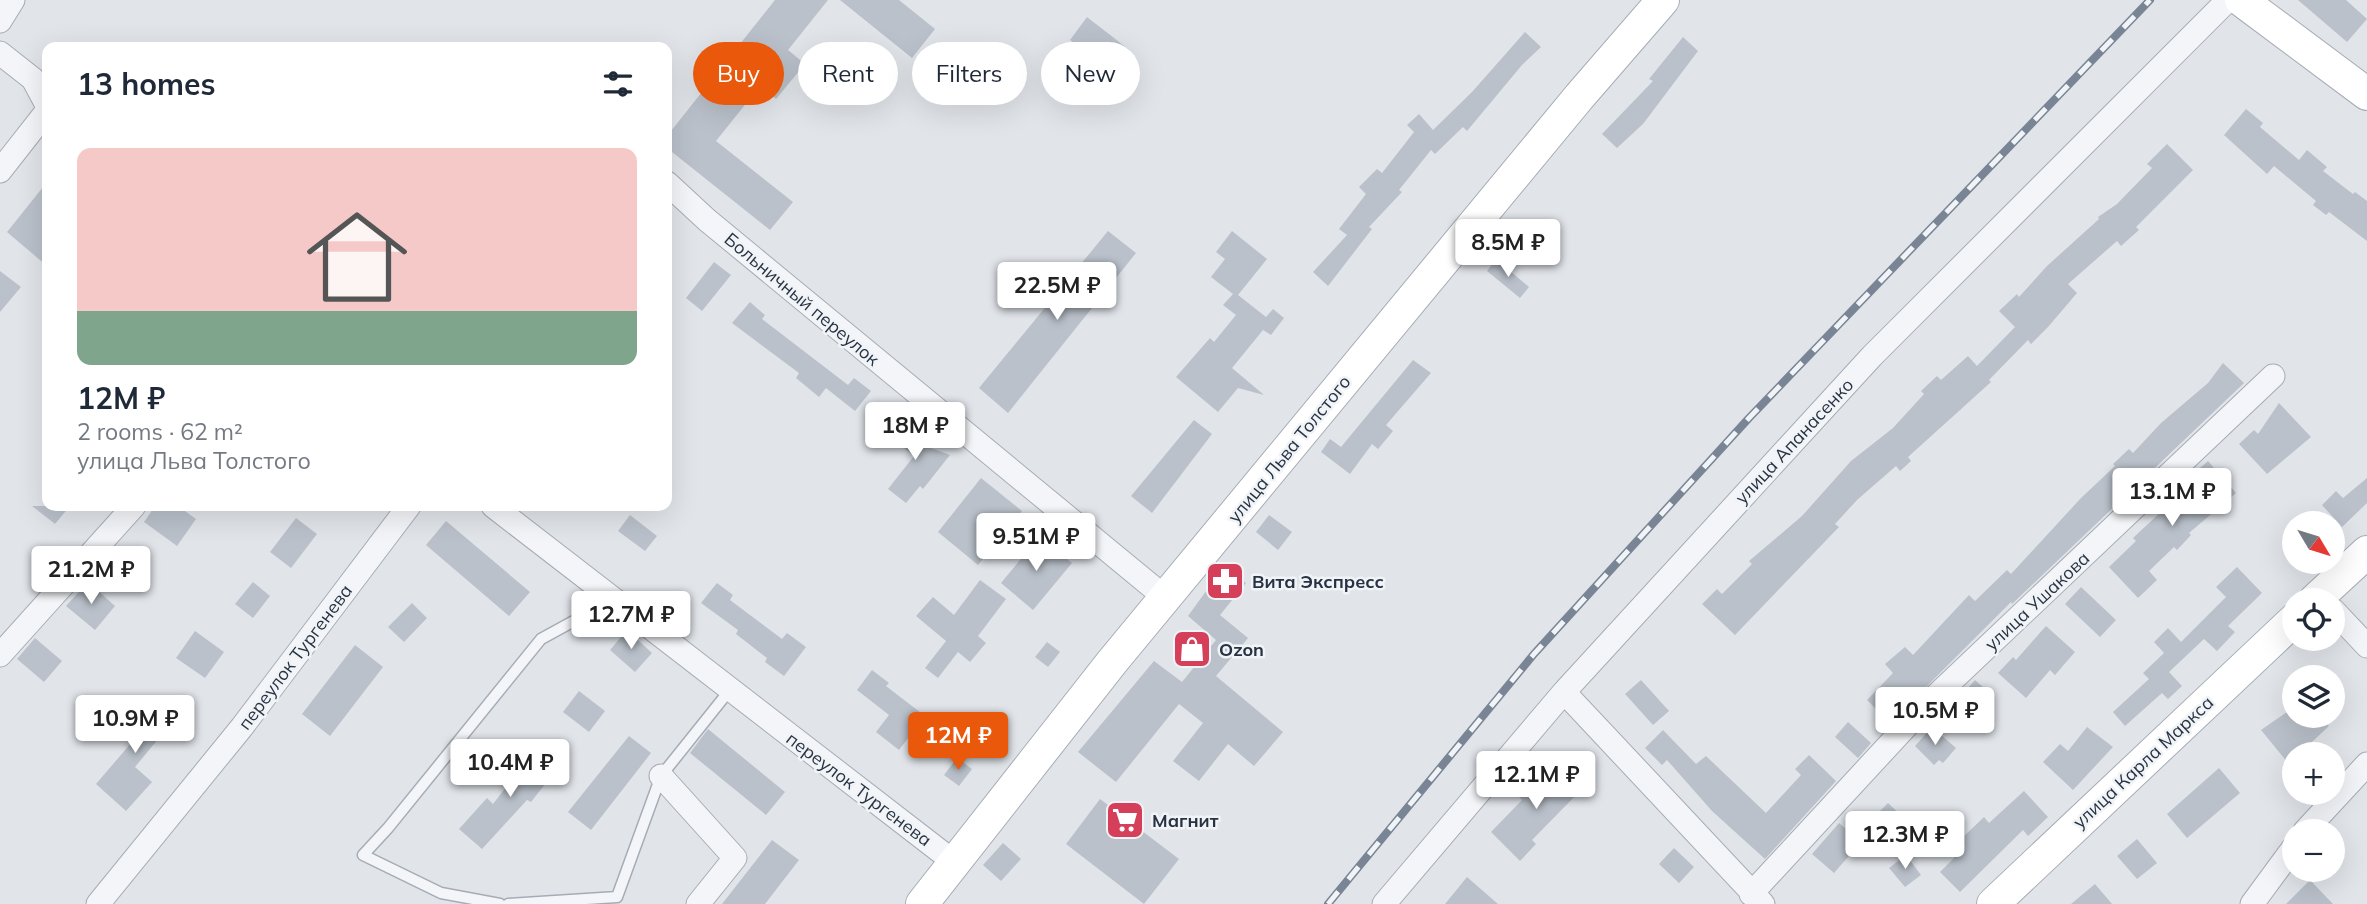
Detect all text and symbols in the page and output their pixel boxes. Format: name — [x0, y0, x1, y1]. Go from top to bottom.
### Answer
chip: Buy — [693, 42, 784, 105]
chip: Rent — [798, 42, 898, 105]
chip: Filters — [912, 42, 1027, 105]
chip: New — [1041, 42, 1140, 105]
text: 13 homes — [77, 65, 216, 103]
icon: filters — [599, 65, 637, 103]
icon: home — [294, 194, 420, 320]
pin: 8.5M ₽ — [1451, 219, 1565, 279]
street label: Больничный переулок — [720, 227, 885, 371]
text: 8.5M ₽ — [1471, 227, 1545, 256]
pin: 22.5M ₽ — [992, 262, 1122, 322]
text: 22.5M ₽ — [1013, 270, 1101, 299]
street label: улица Льва Толстого — [1222, 371, 1356, 527]
street label: улица Апанасенко — [1730, 373, 1858, 509]
text: 12M ₽ — [77, 379, 165, 417]
pin: 18M ₽ — [866, 402, 964, 462]
text: 18M ₽ — [881, 410, 949, 439]
text: 2 rooms · 62 m² — [77, 417, 243, 446]
text: улица Льва Толстого — [77, 446, 311, 475]
pin: 13.1M ₽ — [2107, 468, 2237, 528]
text: 13.1M ₽ — [2128, 476, 2216, 505]
north arrow — [2282, 511, 2345, 574]
map controls — [2282, 511, 2345, 882]
pin: 9.51M ₽ — [971, 514, 1101, 573]
text: 9.51M ₽ — [992, 521, 1080, 550]
pin: 21.2M ₽ — [26, 546, 156, 606]
street label: улица Ушакова — [1980, 547, 2094, 655]
text: 21.2M ₽ — [47, 554, 135, 583]
pharmacy icon: Вита Экспресс — [1204, 560, 1246, 602]
place label: Вита Экспресс — [1252, 570, 1384, 593]
street label: переулок Тургенева — [233, 580, 357, 734]
button: locate — [2282, 588, 2345, 651]
pin: 12.7M ₽ — [566, 592, 696, 651]
text: 12.7M ₽ — [587, 599, 675, 628]
shop icon: Ozon — [1171, 628, 1213, 670]
place label: Ozon — [1219, 638, 1264, 661]
button: layers — [2282, 665, 2345, 728]
pin: 10.5M ₽ — [1870, 688, 2000, 747]
street label: улица Карла Маркса — [2068, 691, 2218, 833]
text: 10.5M ₽ — [1891, 695, 1979, 724]
pin: 10.9M ₽ — [70, 696, 200, 755]
text: 10.9M ₽ — [91, 703, 179, 732]
pin: 12M ₽ — [909, 712, 1007, 772]
text: 12M ₽ — [924, 720, 992, 749]
street label: переулок Тургенева — [782, 727, 936, 851]
pin: 10.4M ₽ — [445, 740, 575, 799]
button: + — [2282, 742, 2345, 805]
text: 10.4M ₽ — [466, 747, 554, 776]
pin: 12.1M ₽ — [1471, 752, 1601, 811]
text: 12.1M ₽ — [1492, 759, 1580, 788]
supermarket icon: Магнит — [1104, 799, 1146, 841]
place label: Магнит — [1152, 809, 1219, 832]
pin: 12.3M ₽ — [1840, 812, 1970, 871]
text: 12.3M ₽ — [1861, 819, 1949, 848]
button: − — [2282, 819, 2345, 882]

